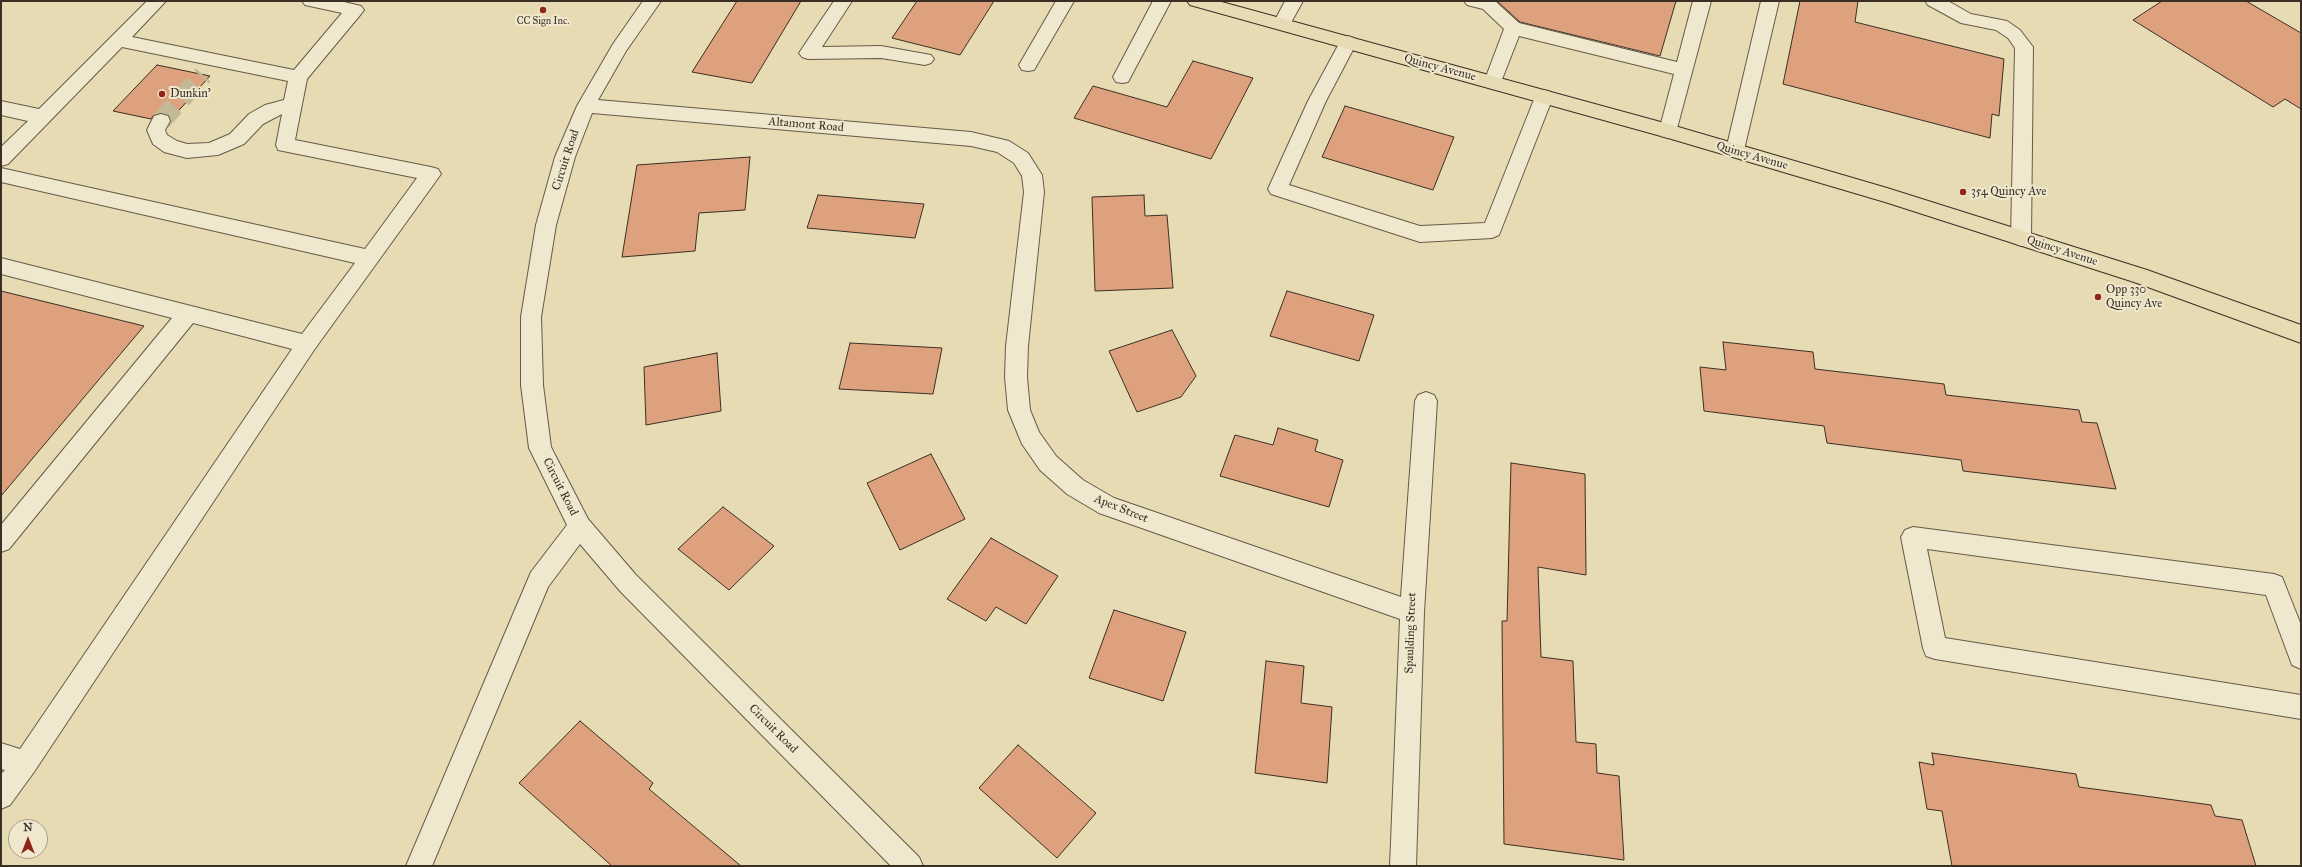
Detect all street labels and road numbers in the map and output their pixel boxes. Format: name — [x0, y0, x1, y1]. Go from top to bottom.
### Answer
street label: Quincy Avenue — [1402, 51, 1478, 85]
street label: Altamont Road — [768, 115, 844, 135]
street label: Circuit Road — [549, 128, 583, 192]
street label: Quincy Avenue — [1714, 139, 1790, 173]
street label: Quincy Avenue — [2025, 233, 2099, 269]
street label: Circuit Road — [539, 456, 581, 518]
street label: Apex Street — [1092, 492, 1150, 526]
street label: Spaulding Street — [1402, 592, 1420, 674]
street label: Circuit Road — [746, 702, 800, 756]

